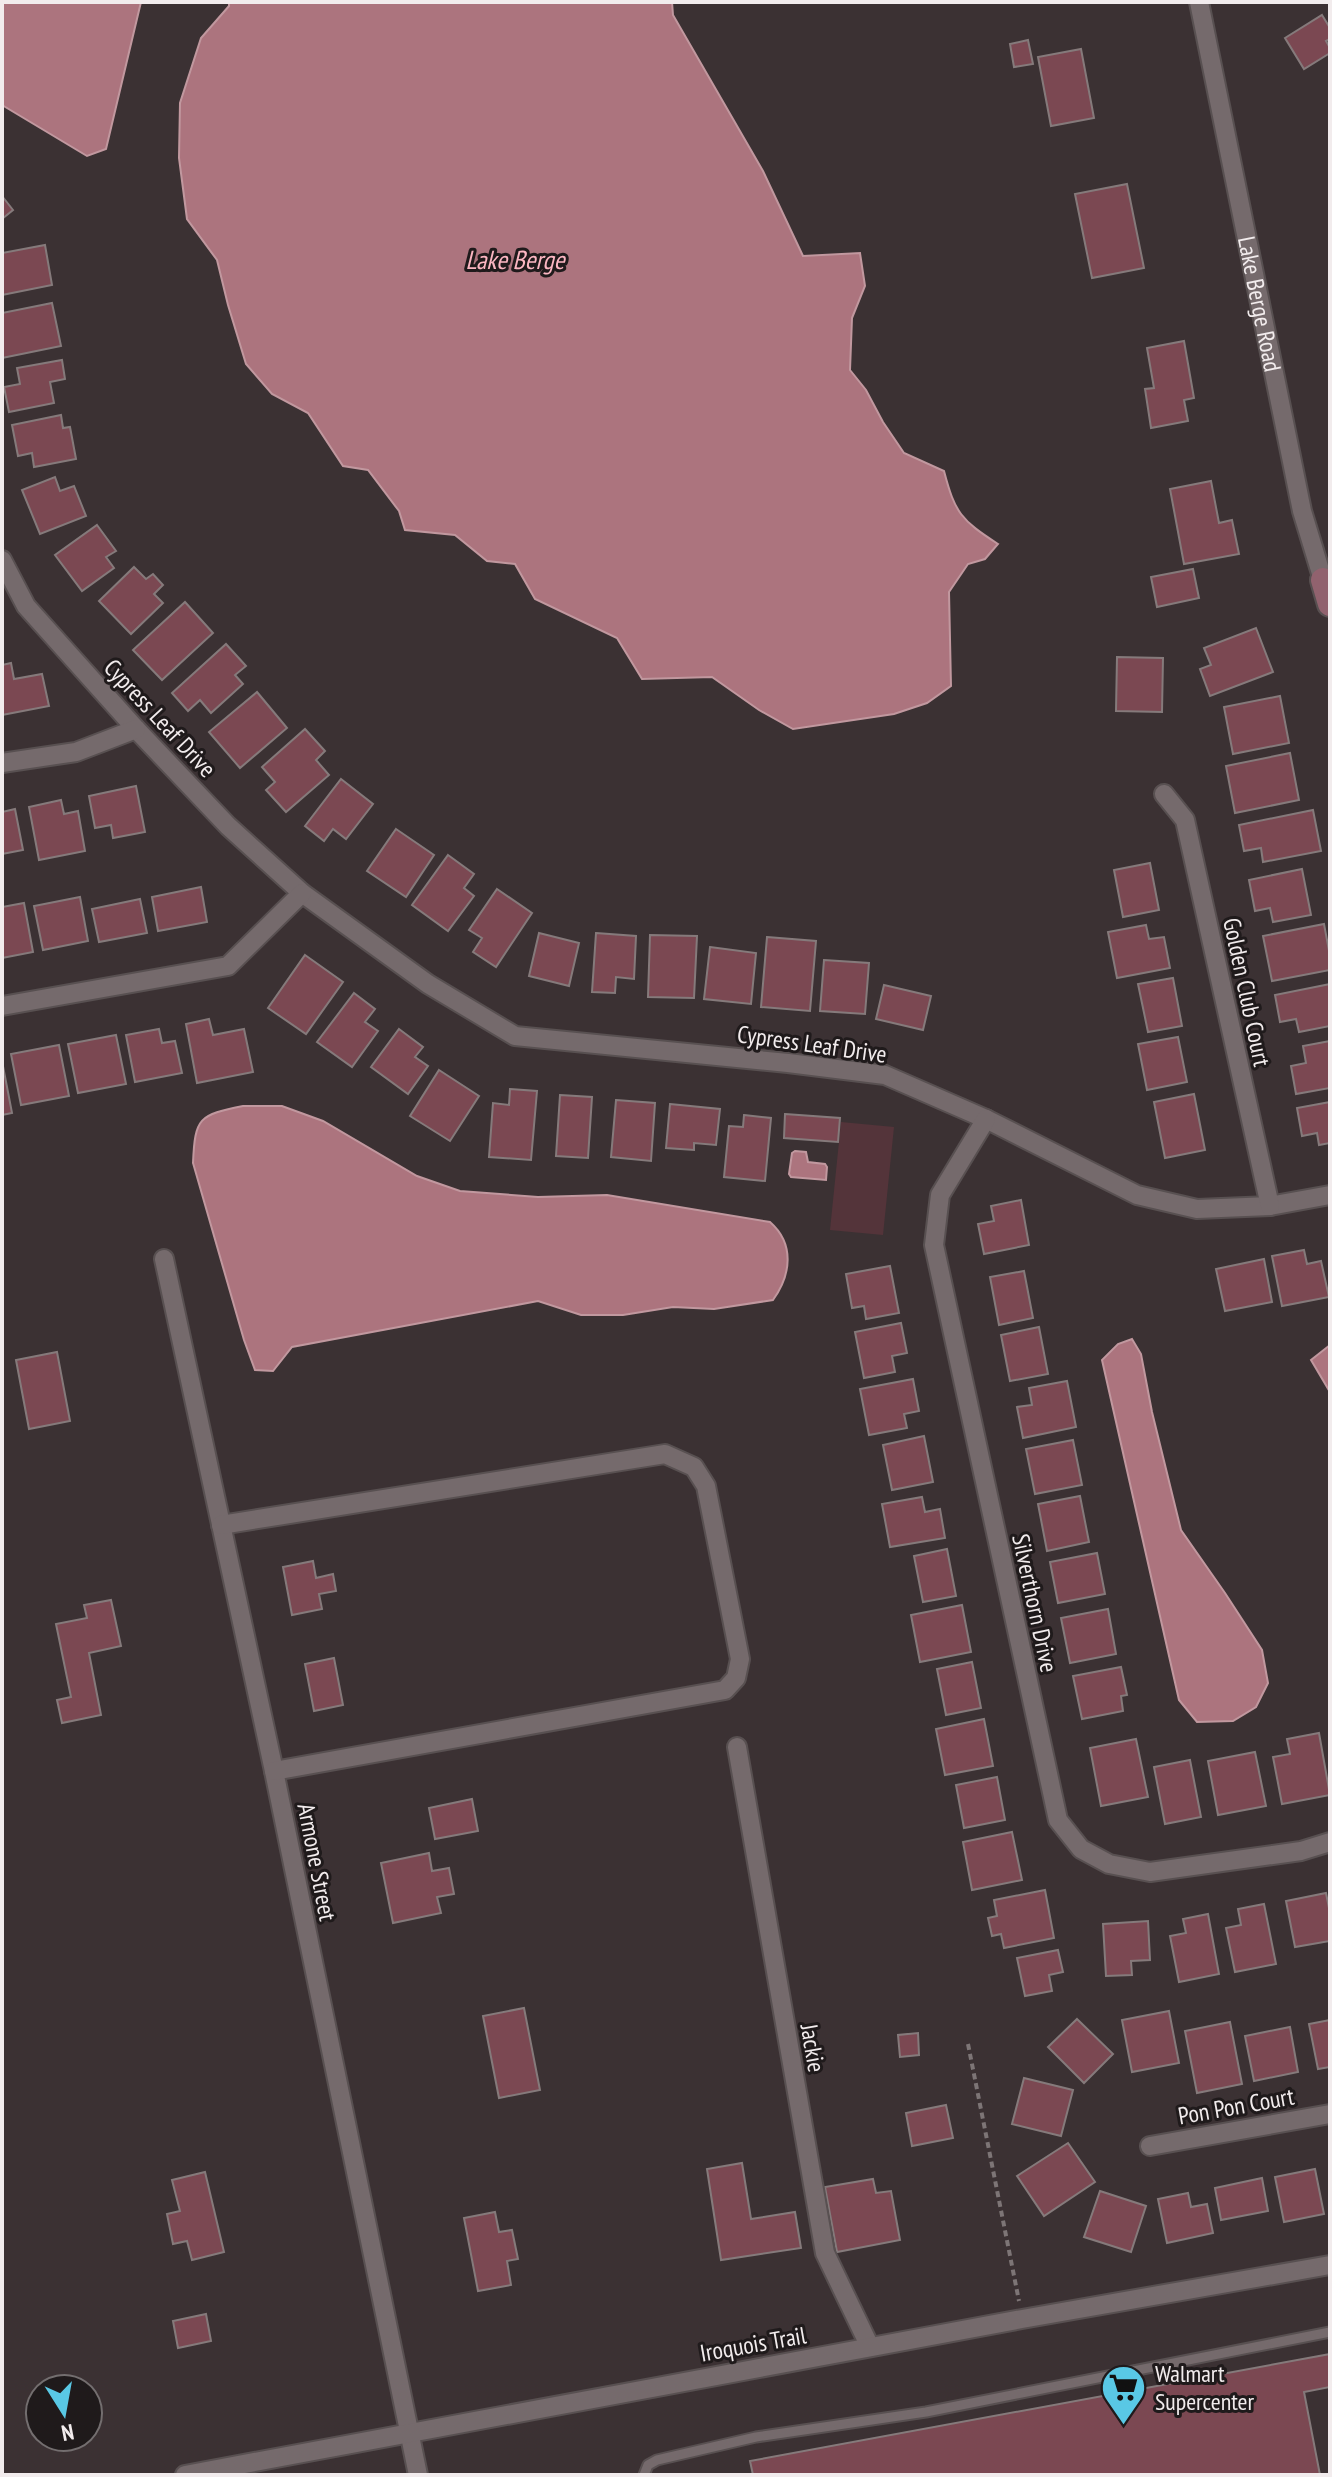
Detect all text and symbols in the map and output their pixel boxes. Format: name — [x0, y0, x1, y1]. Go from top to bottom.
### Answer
street label: Lake Berge Road — [1231, 233, 1289, 374]
water label: Lake Berge — [466, 243, 567, 276]
street label: Cypress Leaf Drive — [97, 652, 223, 784]
street label: Golden Club Court — [1216, 915, 1278, 1069]
street label: Cypress Leaf Drive — [735, 1018, 889, 1070]
street label: Silverthorn Drive — [1005, 1531, 1065, 1675]
street label: Armone Street — [290, 1801, 344, 1924]
street label: Jackie — [793, 2021, 832, 2075]
street label: Pon Pon Court — [1176, 2081, 1297, 2131]
street label: Iroquois Trail — [698, 2319, 809, 2369]
place label: Walmart Supercenter — [1155, 2358, 1255, 2417]
supermarket icon: Walmart Supercenter — [1100, 2363, 1148, 2426]
north arrow — [24, 2373, 104, 2453]
text: N — [59, 2418, 76, 2448]

